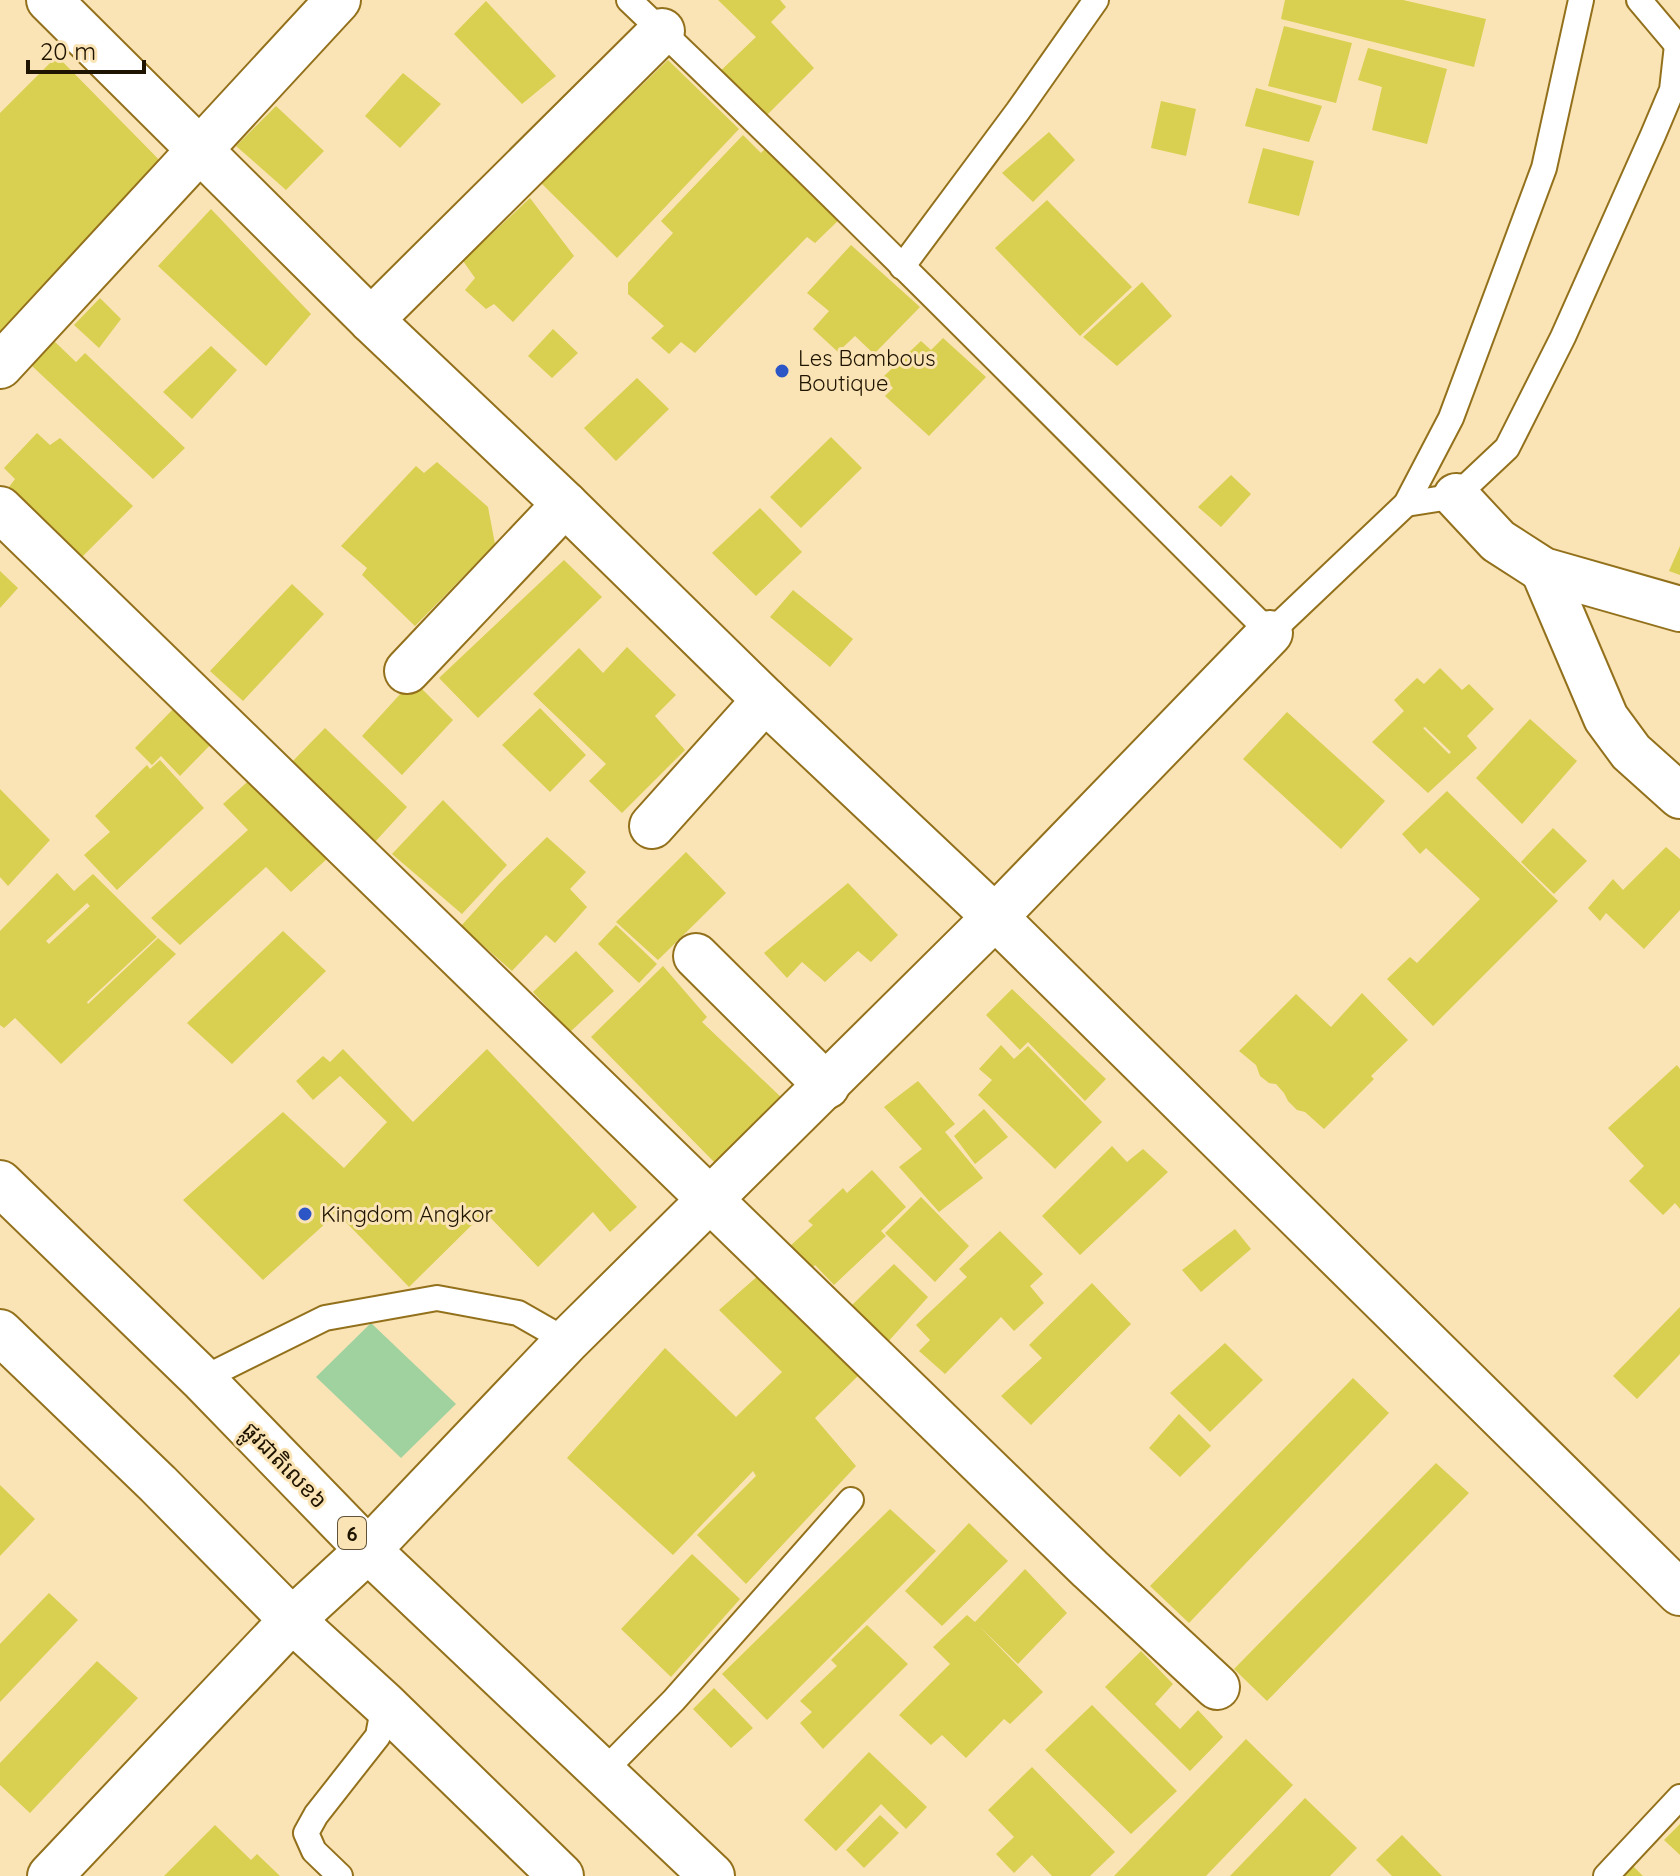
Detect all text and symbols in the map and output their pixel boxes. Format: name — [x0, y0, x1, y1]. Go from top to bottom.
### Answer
scale bar — [28, 24, 144, 74]
text: 20 m — [40, 36, 96, 66]
place label: Les Bambous Boutique — [798, 344, 936, 397]
marker: Les Bambous Boutique — [773, 362, 791, 380]
place label: Kingdom Angkor — [321, 1200, 494, 1228]
marker: Kingdom Angkor — [296, 1205, 314, 1223]
street label: ផ្លូវជាតិលេខ៦ — [232, 1416, 333, 1519]
road number: 6 — [338, 1517, 366, 1549]

